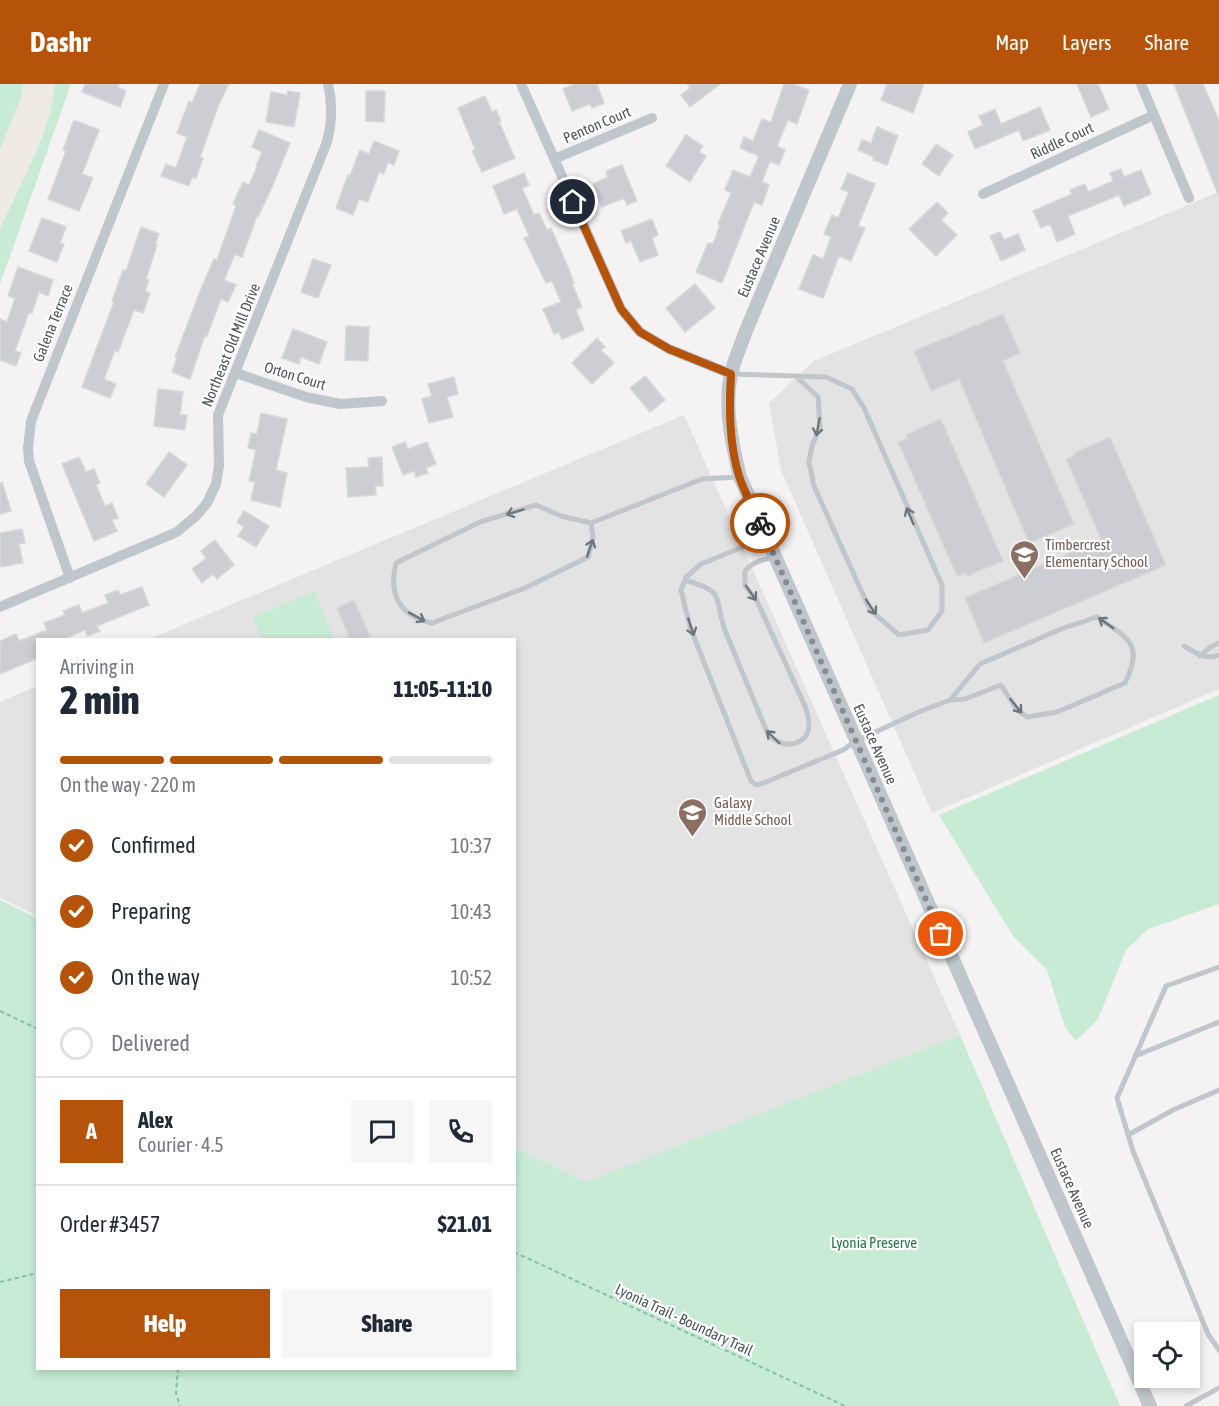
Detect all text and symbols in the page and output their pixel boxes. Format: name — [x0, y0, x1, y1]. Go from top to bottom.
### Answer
text: Dashr — [30, 26, 90, 58]
text: Map — [995, 30, 1029, 54]
text: Layers — [1062, 30, 1112, 54]
text: Share — [1145, 30, 1189, 54]
street label: Penton Court — [561, 103, 633, 146]
street label: Riddle Court — [1028, 119, 1096, 163]
pin — [547, 176, 598, 227]
icon: home — [556, 185, 589, 218]
street label: Eustace Avenue — [734, 214, 783, 300]
street label: Northeast Old Mill Drive — [198, 280, 263, 409]
street label: Galena Terrace — [29, 281, 76, 364]
street label: Orton Court — [262, 358, 328, 393]
one-way arrow — [812, 417, 823, 436]
courier — [730, 493, 790, 553]
one-way arrow — [506, 507, 525, 518]
icon: bike — [744, 507, 777, 540]
one-way arrow — [904, 507, 915, 525]
place label: Timbercrest Elementary School — [1045, 536, 1148, 570]
school or university icon: Timbercrest Elementary School — [1008, 538, 1040, 580]
one-way arrow — [585, 539, 596, 558]
one-way arrow — [745, 584, 757, 600]
one-way arrow — [865, 599, 877, 615]
one-way arrow — [409, 611, 426, 623]
one-way arrow — [686, 617, 697, 636]
one-way arrow — [1099, 617, 1115, 629]
text: Arriving in — [60, 655, 134, 678]
text: 11:05–11:10 — [393, 676, 492, 702]
text: 2 min — [60, 678, 140, 722]
one-way arrow — [1009, 698, 1022, 714]
street label: Eustace Avenue — [850, 701, 901, 787]
one-way arrow — [766, 730, 781, 745]
text: On the way · 220 m — [60, 773, 196, 796]
place label: Galaxy Middle School — [714, 794, 792, 828]
school or university icon: Galaxy Middle School — [677, 796, 709, 838]
icon: check — [60, 829, 93, 862]
text: Confirmed — [111, 832, 196, 858]
text: 10:37 — [450, 834, 492, 857]
icon: check — [60, 895, 93, 928]
text: Preparing — [111, 898, 191, 924]
text: 10:43 — [450, 900, 492, 923]
pin — [915, 908, 966, 959]
icon: bag — [924, 917, 957, 950]
icon: check — [60, 961, 93, 994]
text: On the way — [111, 964, 200, 990]
text: 10:52 — [450, 966, 492, 989]
text: Delivered — [111, 1030, 190, 1056]
button: chat — [351, 1100, 414, 1163]
button: phone — [429, 1100, 492, 1163]
text: Alex — [138, 1107, 173, 1133]
text: A — [86, 1118, 97, 1144]
text: Courier · 4.5 — [138, 1133, 224, 1156]
street label: Eustace Avenue — [1047, 1145, 1098, 1231]
text: Order #3457 — [60, 1211, 160, 1237]
text: $21.01 — [437, 1211, 492, 1237]
park label: Lyonia Preserve — [831, 1234, 917, 1251]
street label: Lyonia Trail - Boundary Trail — [613, 1280, 756, 1359]
button: Help — [60, 1289, 270, 1358]
button: Share — [282, 1289, 492, 1358]
map controls — [1134, 1322, 1200, 1388]
button: locate — [1134, 1322, 1200, 1388]

